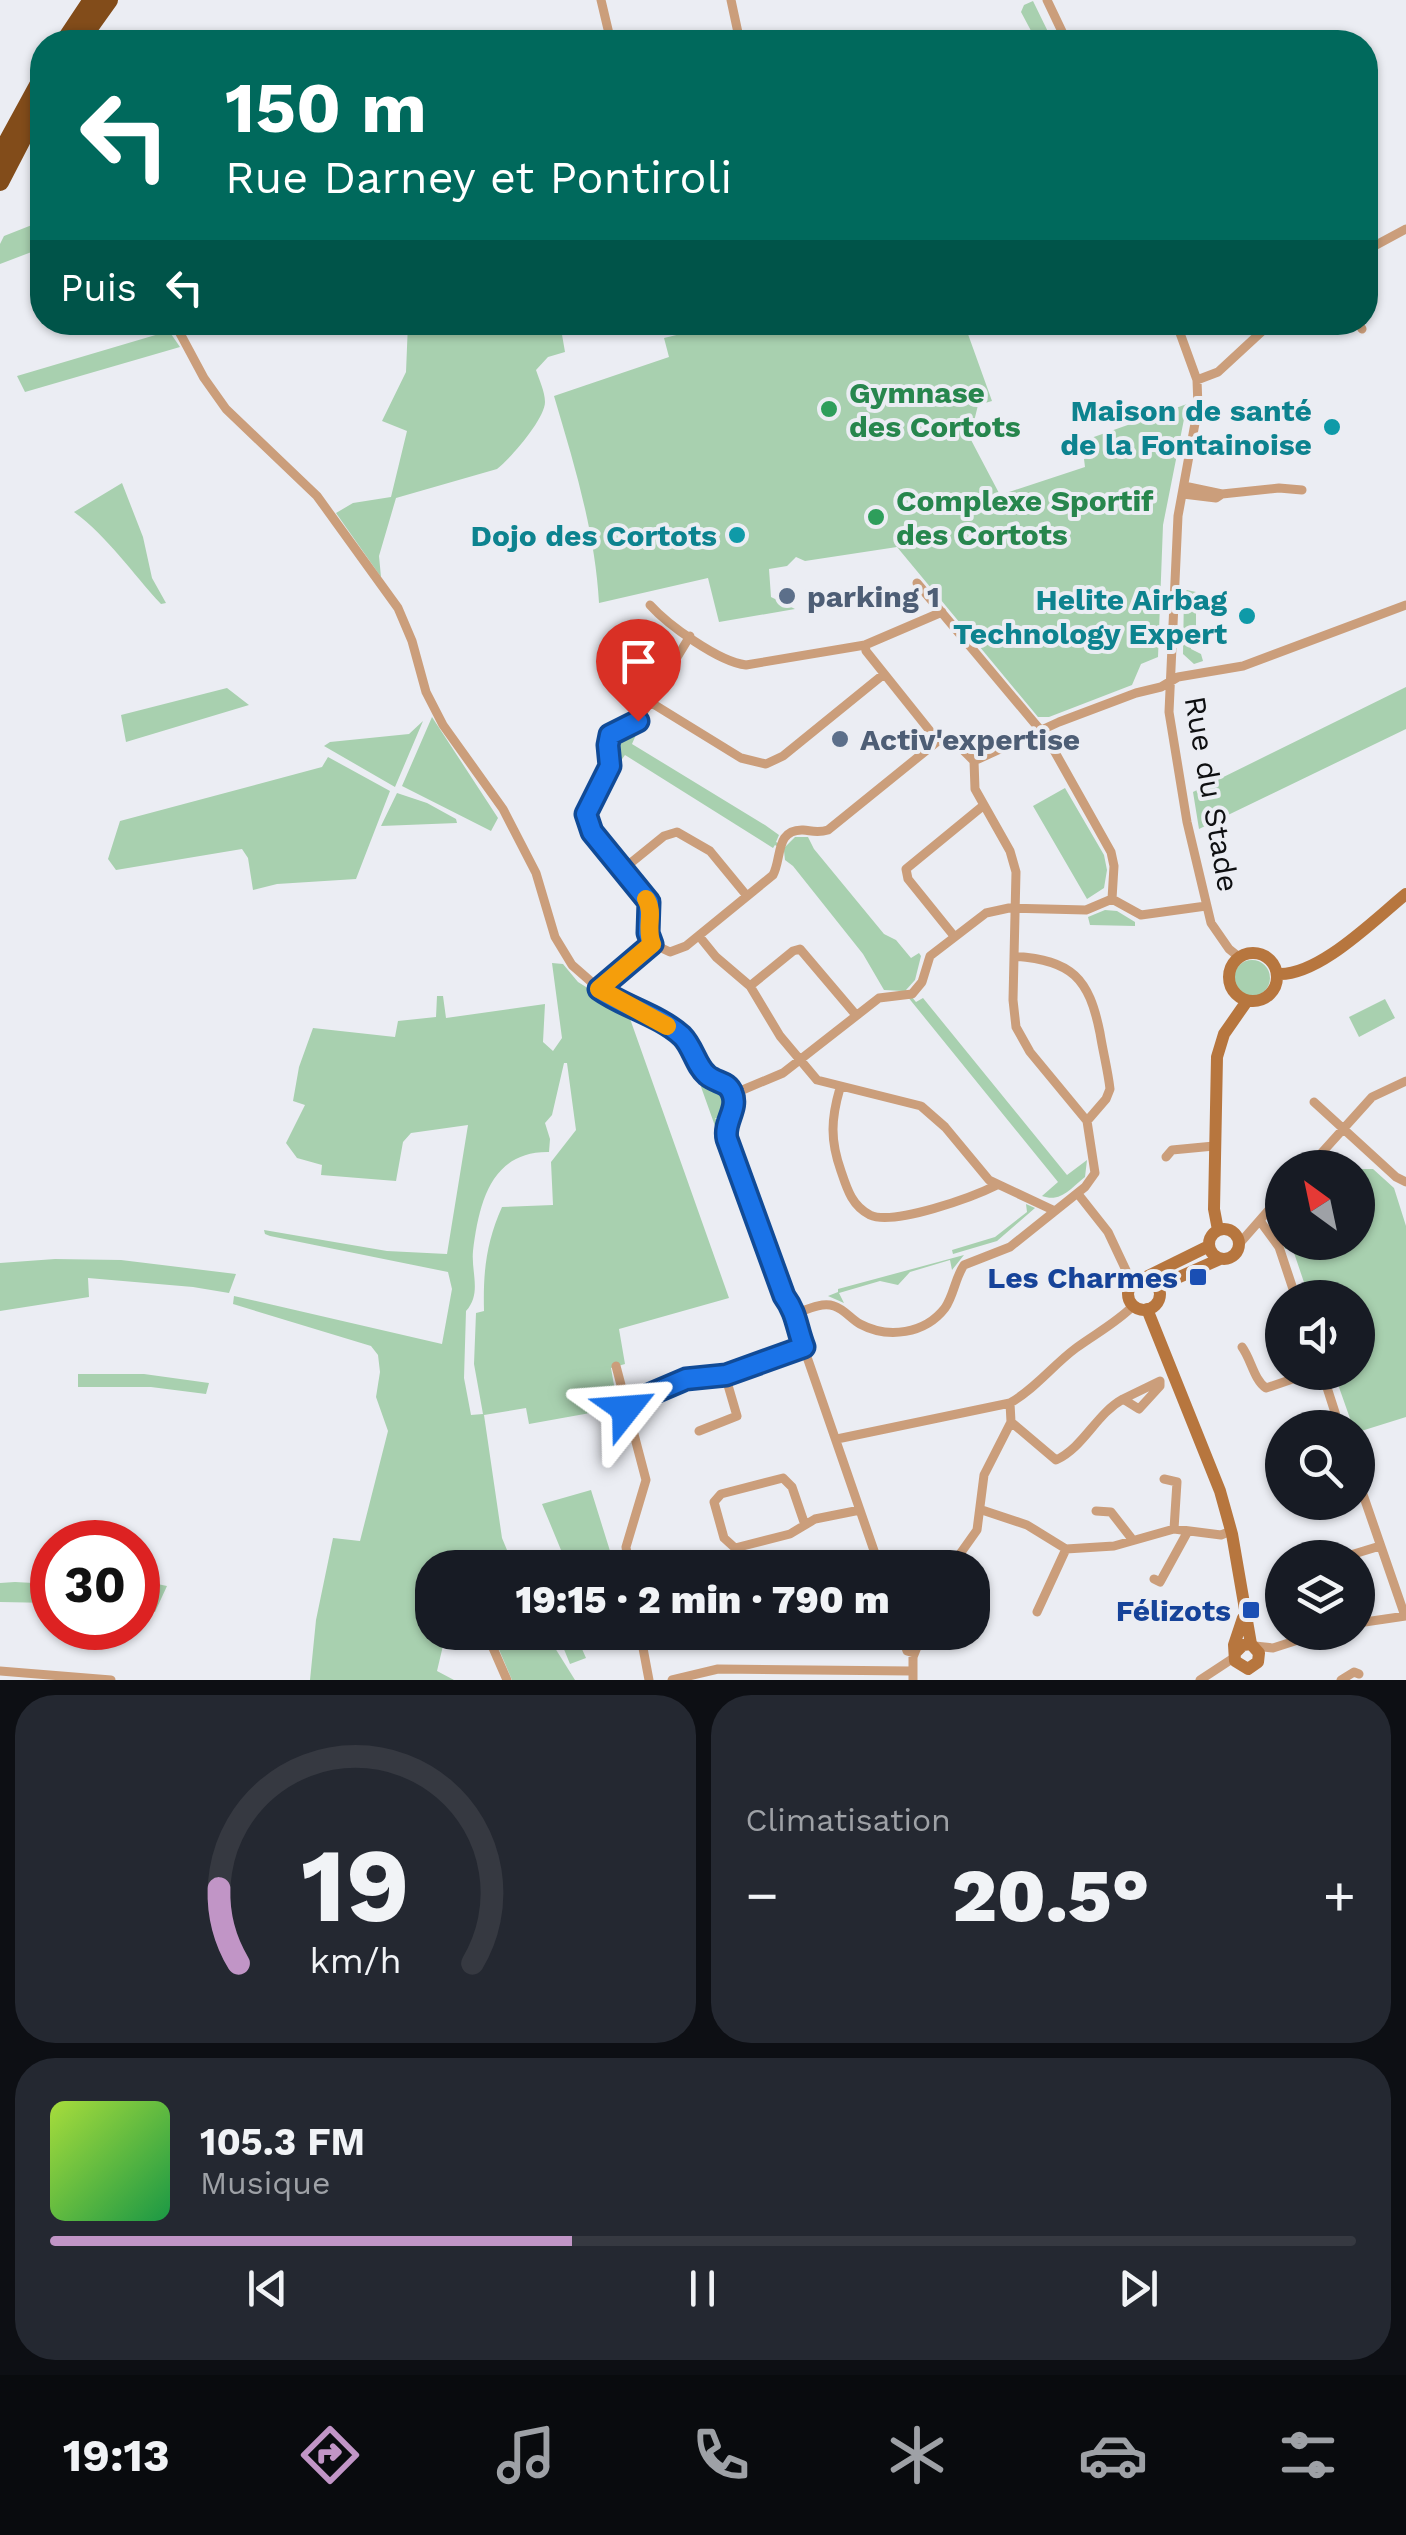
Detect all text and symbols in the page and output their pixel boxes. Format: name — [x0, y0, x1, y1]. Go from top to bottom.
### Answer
text: 150 m — [225, 67, 427, 149]
icon: left — [60, 70, 190, 200]
text: Rue Darney et Pontiroli — [225, 151, 732, 204]
icon: left — [157, 260, 212, 315]
text: Puis — [60, 266, 137, 310]
place label: Gymnase des Cortots — [849, 375, 1021, 444]
place label: Maison de santé de la Fontainoise — [1060, 393, 1312, 462]
marker: Gymnase des Cortots — [818, 398, 840, 420]
marker: Maison de santé de la Fontainoise — [1321, 416, 1343, 438]
place label: Complexe Sportif des Cortots — [896, 483, 1154, 552]
marker: Complexe Sportif des Cortots — [865, 506, 887, 528]
place label: Dojo des Cortots — [470, 518, 717, 553]
marker: Dojo des Cortots — [726, 524, 748, 546]
place label: parking 1 — [807, 579, 940, 614]
place label: Helite Airbag Technology Expert — [953, 582, 1227, 651]
marker: parking 1 — [776, 585, 798, 607]
marker: Helite Airbag Technology Expert — [1236, 605, 1258, 627]
pin — [596, 619, 681, 722]
icon: arrive — [611, 634, 666, 689]
street label: Rue du Stade — [1178, 693, 1246, 895]
place label: Activ'expertise — [860, 722, 1080, 757]
marker: Activ'expertise — [829, 728, 851, 750]
north arrow — [1265, 1150, 1375, 1260]
map controls — [1265, 1150, 1375, 1650]
place label: Les Charmes — [987, 1260, 1178, 1295]
marker: Les Charmes — [1187, 1266, 1209, 1288]
button: sound — [1265, 1280, 1375, 1390]
position arrow — [574, 1357, 678, 1461]
button: search — [1265, 1410, 1375, 1520]
speed limit sign: 30 — [30, 1520, 160, 1650]
button: layers — [1265, 1540, 1375, 1650]
text: 19:15 · 2 min · 790 m — [515, 1578, 890, 1622]
place label: Félizots — [1116, 1593, 1231, 1628]
marker: Félizots — [1240, 1599, 1262, 1621]
text: Climatisation — [746, 1801, 951, 1839]
text: 19 — [301, 1824, 410, 1946]
text: 20.5° — [952, 1851, 1150, 1939]
text: − — [746, 1863, 779, 1927]
text: + — [1323, 1863, 1356, 1927]
text: km/h — [309, 1940, 401, 1982]
text: 105.3 FM — [200, 2120, 365, 2164]
text: Musique — [200, 2164, 330, 2202]
icon: previous — [240, 2261, 295, 2316]
icon: pause — [675, 2261, 730, 2316]
icon: next — [1111, 2261, 1166, 2316]
icon: directions — [295, 2420, 365, 2490]
icon: music — [491, 2420, 561, 2490]
icon: phone — [686, 2420, 756, 2490]
icon: climate — [882, 2420, 952, 2490]
icon: car — [1078, 2420, 1148, 2490]
icon: filters — [1273, 2420, 1343, 2490]
text: 19:13 — [63, 2429, 170, 2482]

